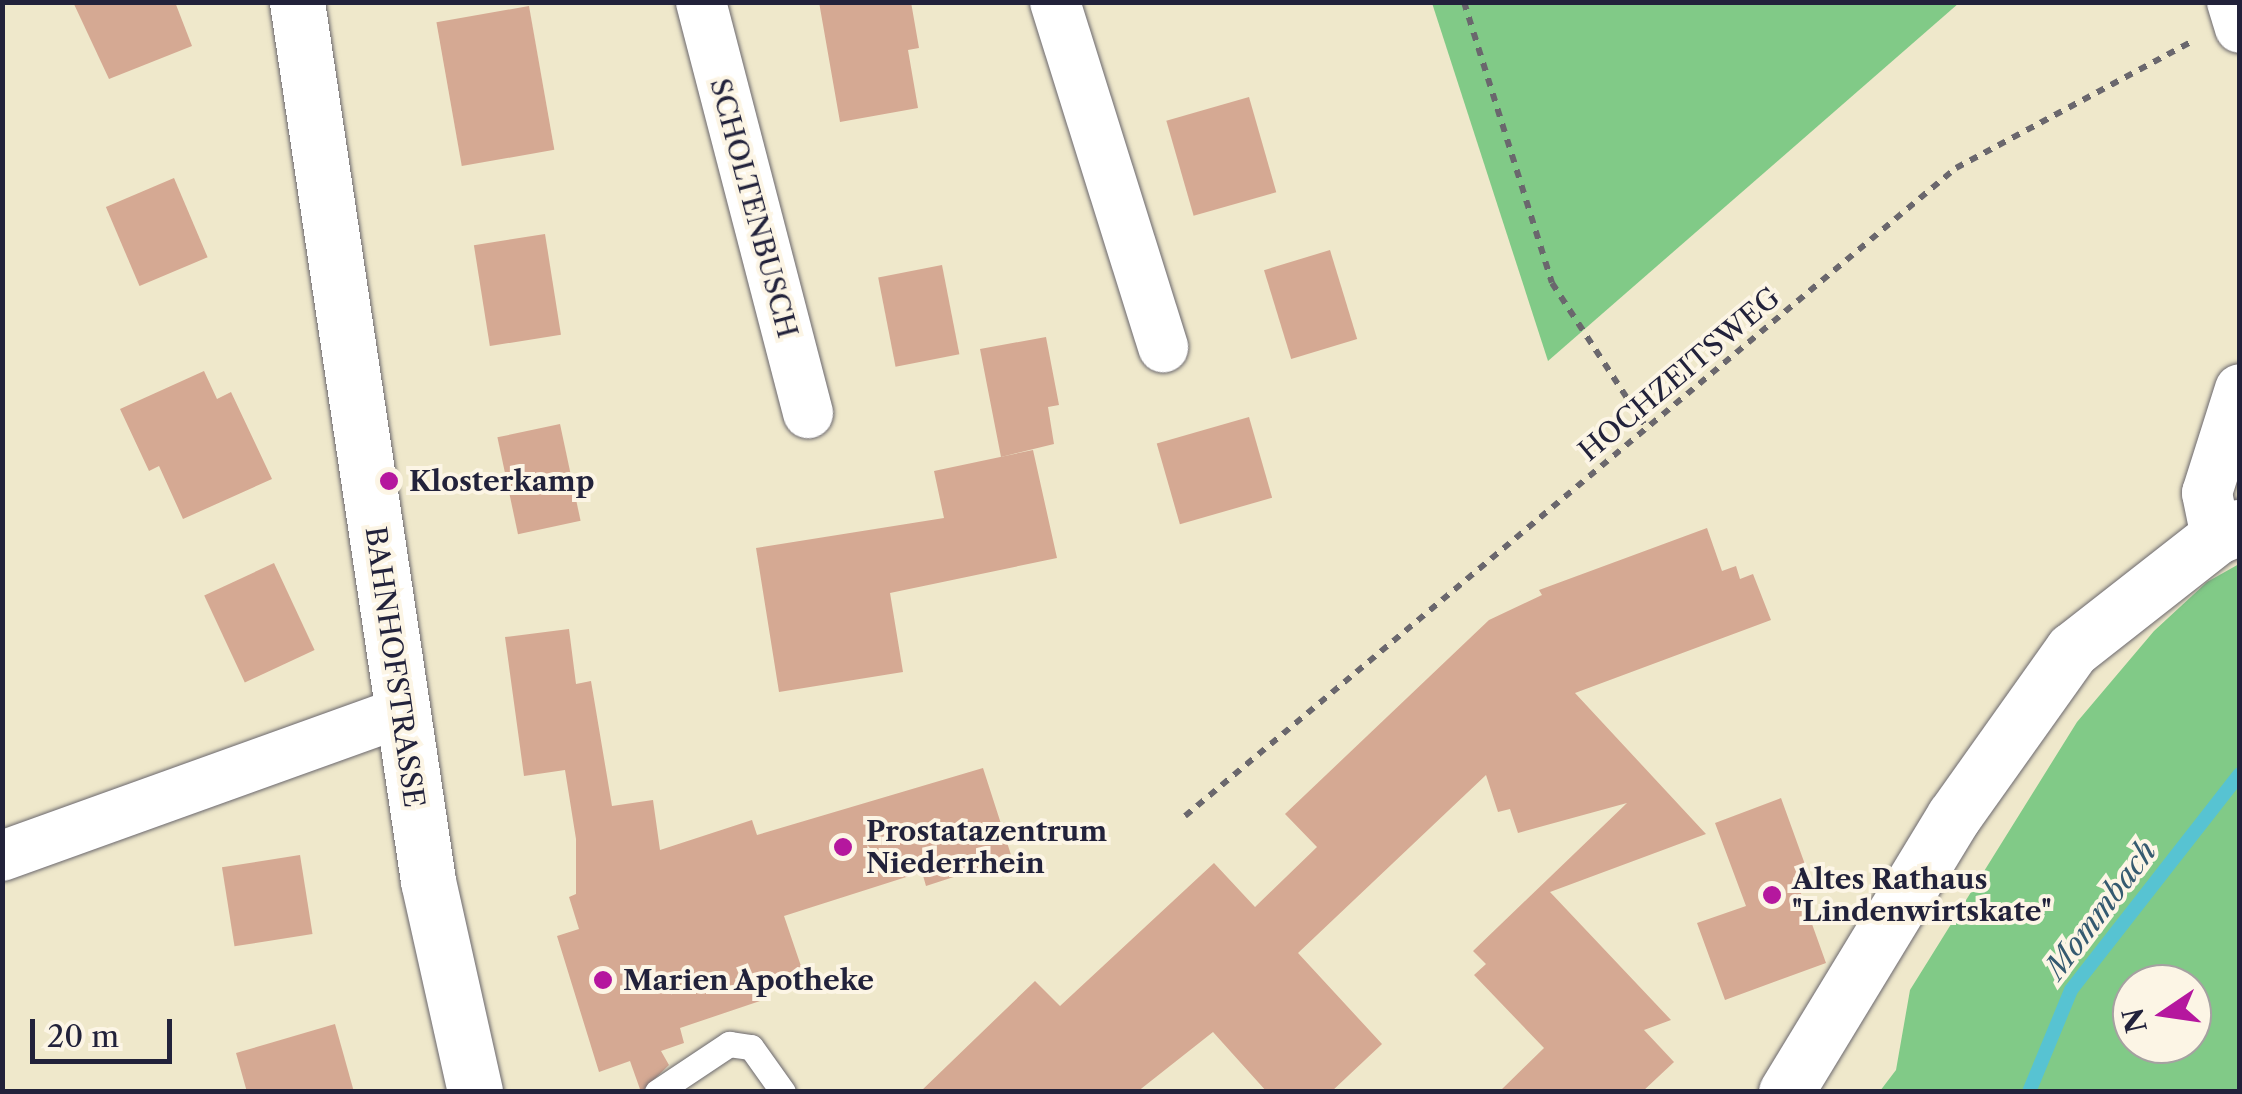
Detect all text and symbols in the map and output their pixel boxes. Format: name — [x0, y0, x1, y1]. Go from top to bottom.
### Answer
street label: SCHOLTENBUSCH — [703, 75, 805, 341]
street label: HOCHZEITSWEG — [1572, 280, 1786, 468]
place label: Klosterkamp — [409, 464, 595, 498]
marker: Klosterkamp — [378, 470, 400, 492]
street label: BAHNHOFSTRASSE — [359, 524, 431, 810]
place label: Prostatazentrum Niederrhein — [866, 814, 1107, 880]
marker: Prostatazentrum Niederrhein — [830, 834, 856, 860]
water label: Mommbach — [2038, 834, 2164, 986]
place label: Altes Rathaus "Lindenwirtskate" — [1792, 862, 2052, 928]
marker: Altes Rathaus "Lindenwirtskate" — [1761, 884, 1783, 906]
place label: Marien Apotheke — [623, 963, 875, 997]
north arrow — [2112, 964, 2212, 1064]
marker: Marien Apotheke — [592, 969, 614, 991]
scale bar — [35, 999, 178, 1061]
text: N — [2115, 1005, 2154, 1036]
text: 20 m — [47, 1018, 119, 1055]

